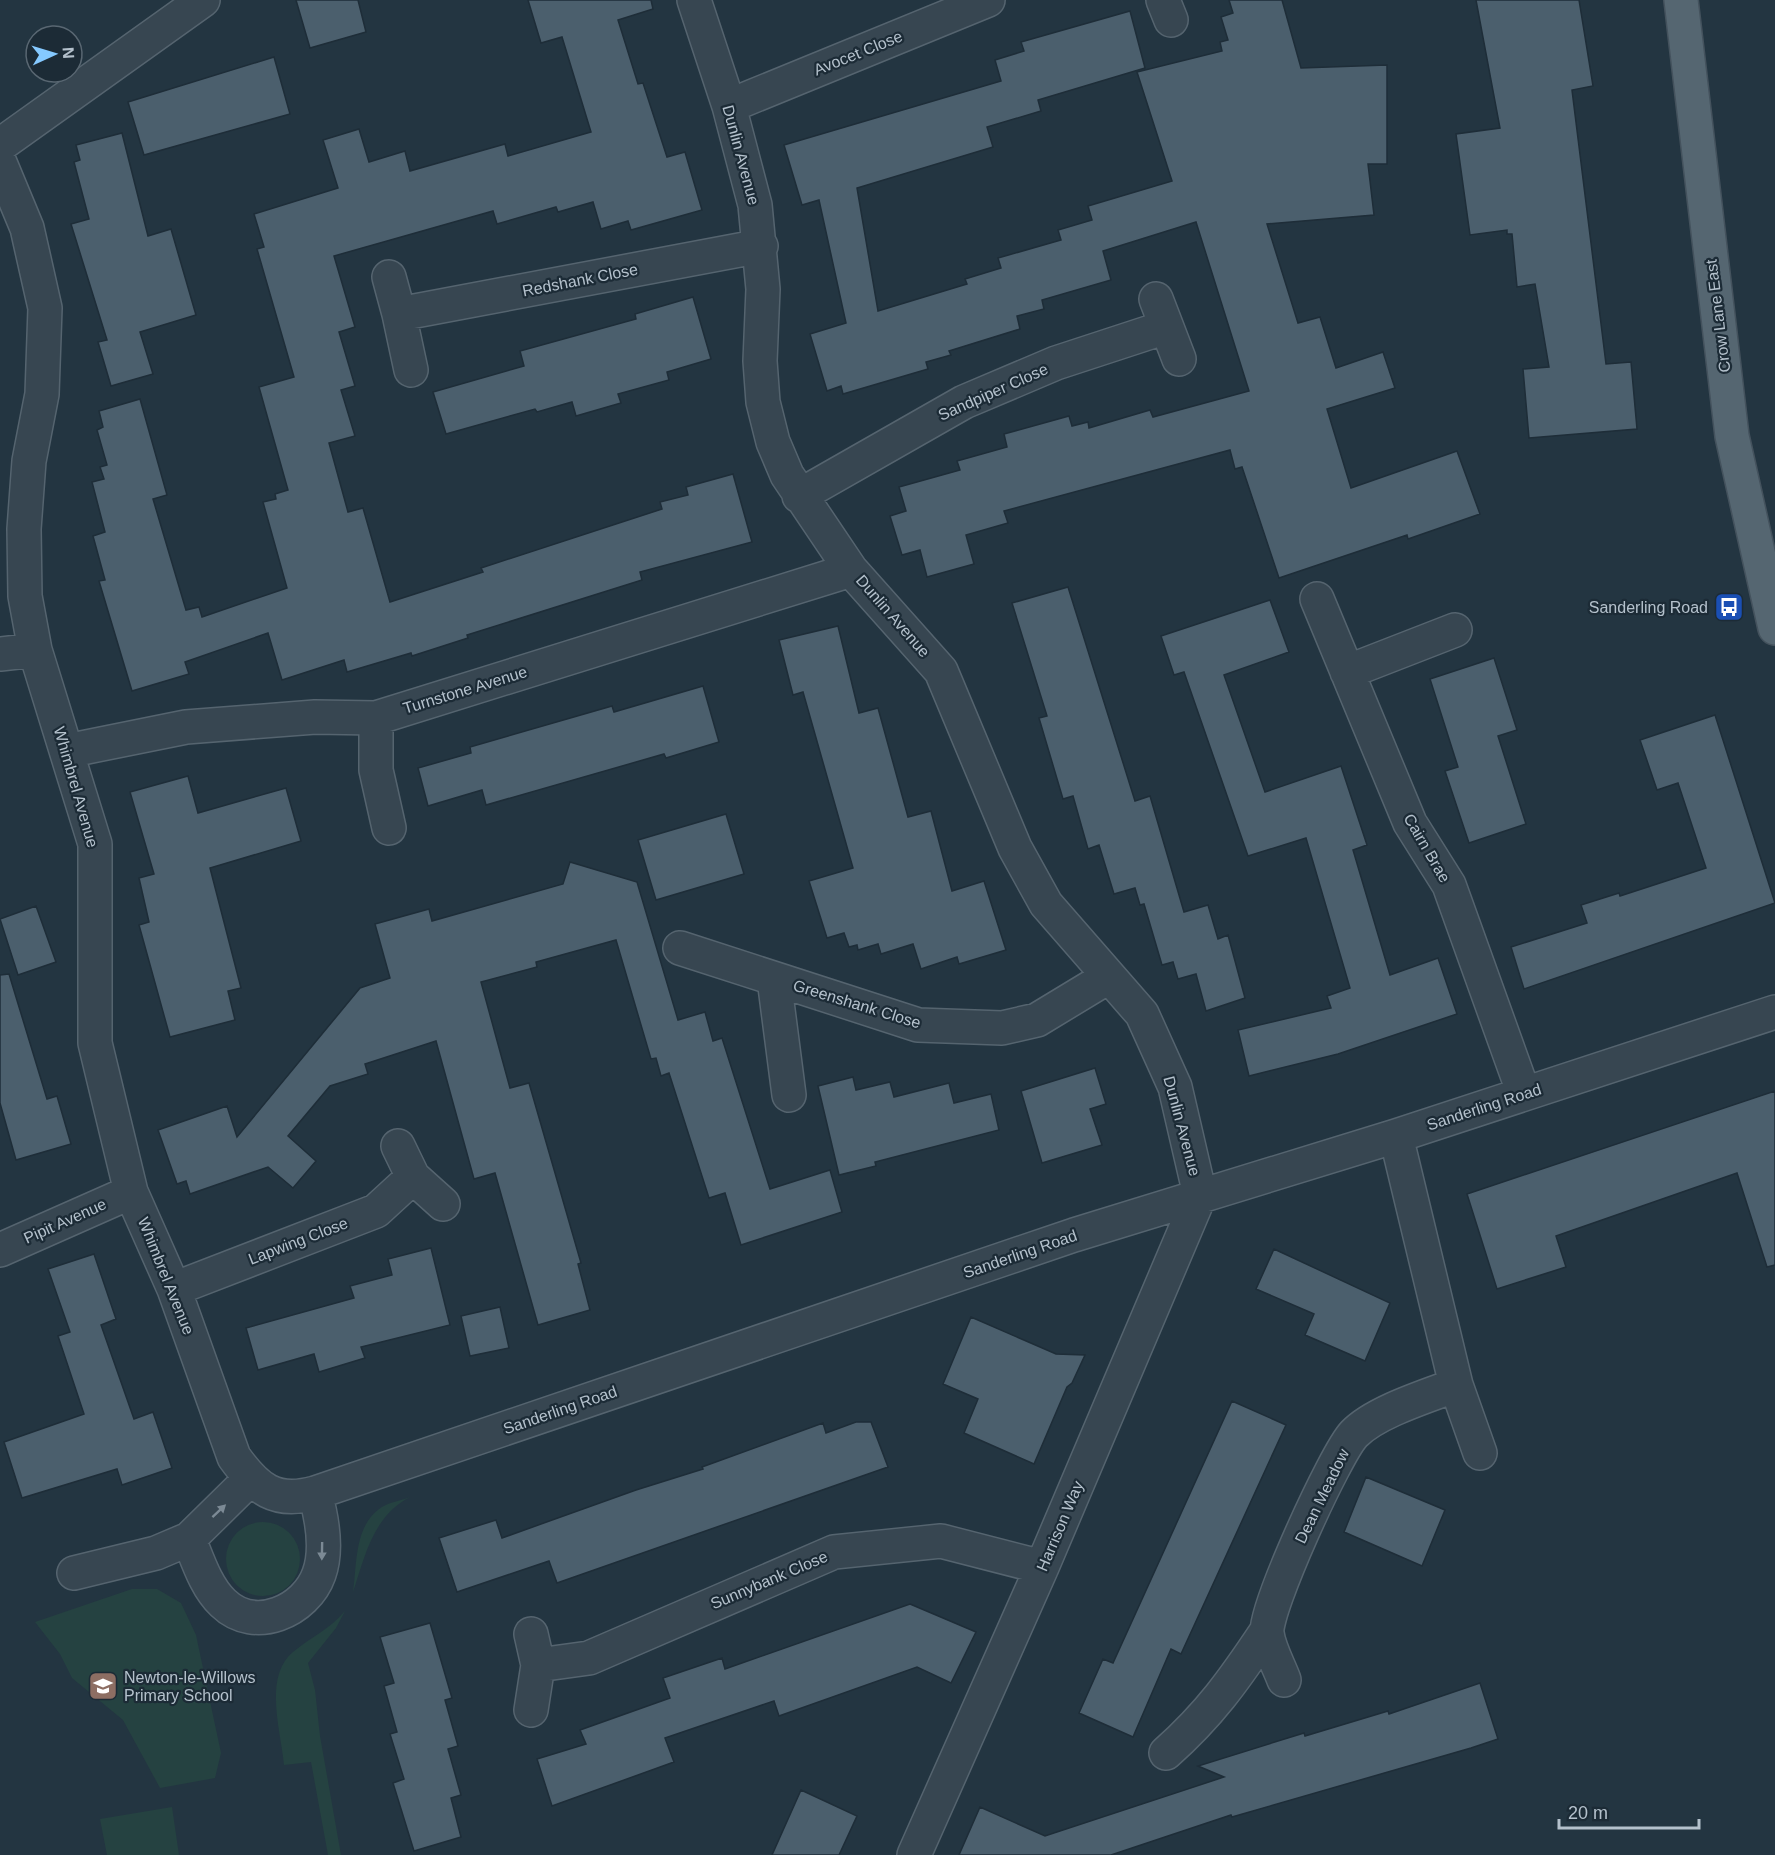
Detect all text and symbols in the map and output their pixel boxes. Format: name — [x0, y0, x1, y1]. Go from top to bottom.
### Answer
north arrow — [24, 24, 84, 84]
street label: Avocet Close — [811, 27, 905, 78]
text: N — [60, 47, 77, 59]
street label: Dunlin Avenue — [719, 103, 763, 207]
street label: Crow Lane East — [1703, 258, 1733, 374]
street label: Redshank Close — [521, 260, 639, 300]
street label: Sandpiper Close — [936, 360, 1051, 424]
street label: Dunlin Avenue — [853, 572, 933, 660]
bus stop icon: Sanderling Road — [1713, 591, 1745, 623]
place label: Sanderling Road — [1589, 599, 1708, 616]
street label: Turnstone Avenue — [401, 663, 529, 717]
street label: Whimbrel Avenue — [51, 725, 101, 850]
street label: Cairn Brae — [1401, 811, 1454, 885]
street label: Greenshank Close — [791, 976, 923, 1032]
street label: Dunlin Avenue — [1160, 1074, 1204, 1178]
street label: Sanderling Road — [1425, 1080, 1543, 1134]
street label: Pipit Avenue — [21, 1195, 109, 1247]
street label: Lapwing Close — [246, 1214, 350, 1268]
street label: Whimbrel Avenue — [135, 1215, 197, 1337]
street label: Sanderling Road — [961, 1227, 1079, 1281]
street label: Sanderling Road — [501, 1383, 619, 1437]
street label: Dean Meadow — [1292, 1446, 1352, 1546]
street label: Harrison Way — [1033, 1478, 1087, 1574]
one-way arrow — [212, 1504, 227, 1518]
one-way arrow — [318, 1541, 327, 1560]
street label: Sunnybank Close — [708, 1548, 830, 1612]
place label: Newton-le-Willows Primary School — [124, 1669, 256, 1704]
school or university icon: Newton-le-Willows Primary School — [87, 1670, 119, 1702]
scale bar — [1559, 1792, 1698, 1830]
text: 20 m — [1568, 1803, 1608, 1823]

